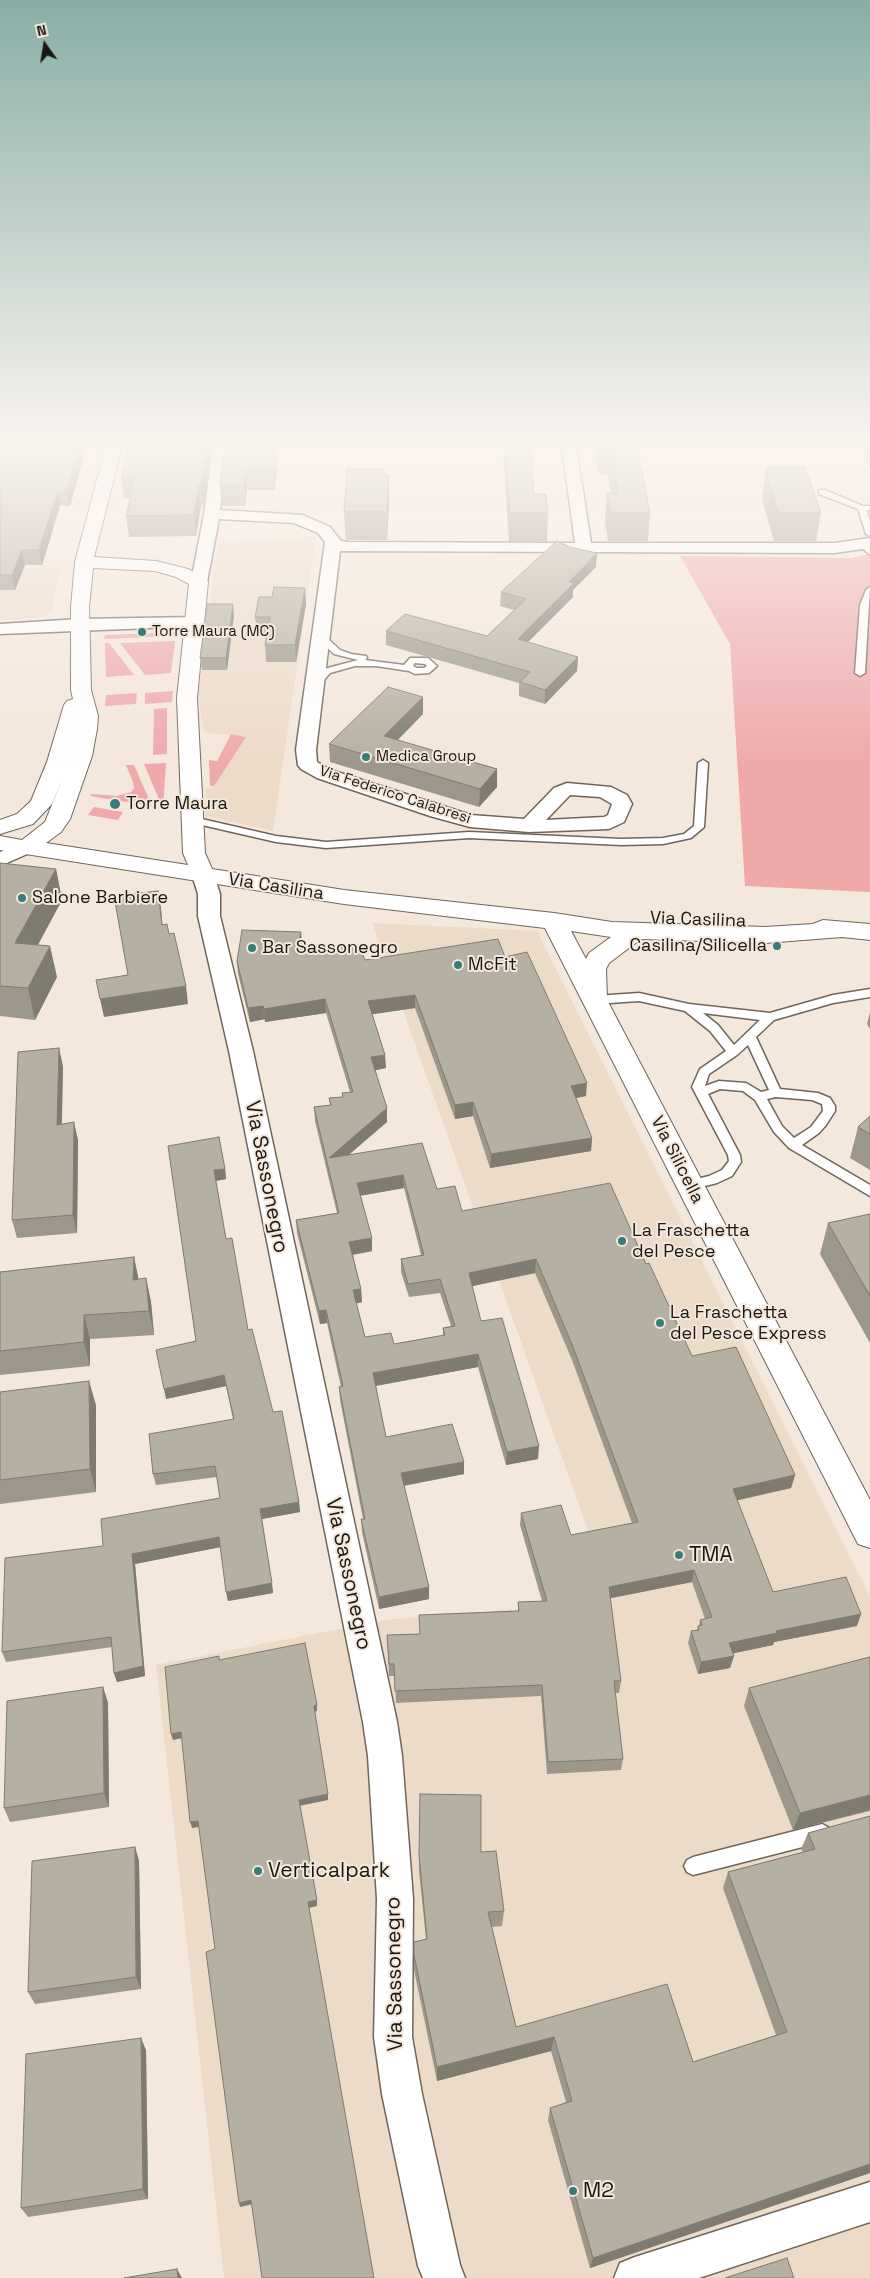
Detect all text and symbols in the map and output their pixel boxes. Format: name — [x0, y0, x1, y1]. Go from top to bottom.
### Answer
north arrow — [20, 20, 70, 70]
text: N — [35, 21, 48, 40]
place label: Torre Maura (MC) — [152, 623, 275, 641]
marker: Torre Maura (MC) — [136, 626, 148, 638]
place label: Medica Group — [376, 748, 476, 766]
marker: Medica Group — [360, 751, 372, 763]
street label: Via Federico Calabresi — [317, 762, 473, 828]
place label: Torre Maura — [126, 793, 228, 815]
marker: Torre Maura — [108, 797, 122, 811]
street label: Via Casilina — [227, 869, 325, 905]
place label: Salone Barbiere — [32, 887, 168, 909]
marker: Salone Barbiere — [16, 892, 28, 904]
street label: Via Casilina — [649, 908, 747, 932]
place label: Casilina/Silicella — [630, 935, 767, 957]
place label: Bar Sassonegro — [262, 937, 398, 959]
marker: Casilina/Silicella — [771, 940, 783, 952]
marker: Bar Sassonegro — [246, 942, 258, 954]
place label: McFit — [468, 954, 517, 976]
marker: McFit — [452, 959, 464, 971]
street label: Via Sassonegro — [239, 1099, 293, 1255]
street label: Via Silicella — [646, 1113, 708, 1207]
place label: La Fraschetta del Pesce — [632, 1220, 750, 1262]
marker: La Fraschetta del Pesce — [616, 1235, 628, 1247]
place label: La Fraschetta del Pesce Express — [670, 1302, 826, 1345]
marker: La Fraschetta del Pesce Express — [654, 1317, 666, 1329]
street label: Via Sassonegro — [320, 1496, 376, 1652]
place label: TMA — [689, 1542, 733, 1568]
marker: TMA — [673, 1549, 685, 1561]
place label: Verticalpark — [268, 1858, 390, 1884]
marker: Verticalpark — [252, 1865, 264, 1877]
street label: Via Sassonegro — [381, 1896, 409, 2052]
place label: M2 — [583, 2178, 614, 2204]
marker: M2 — [567, 2185, 579, 2197]

